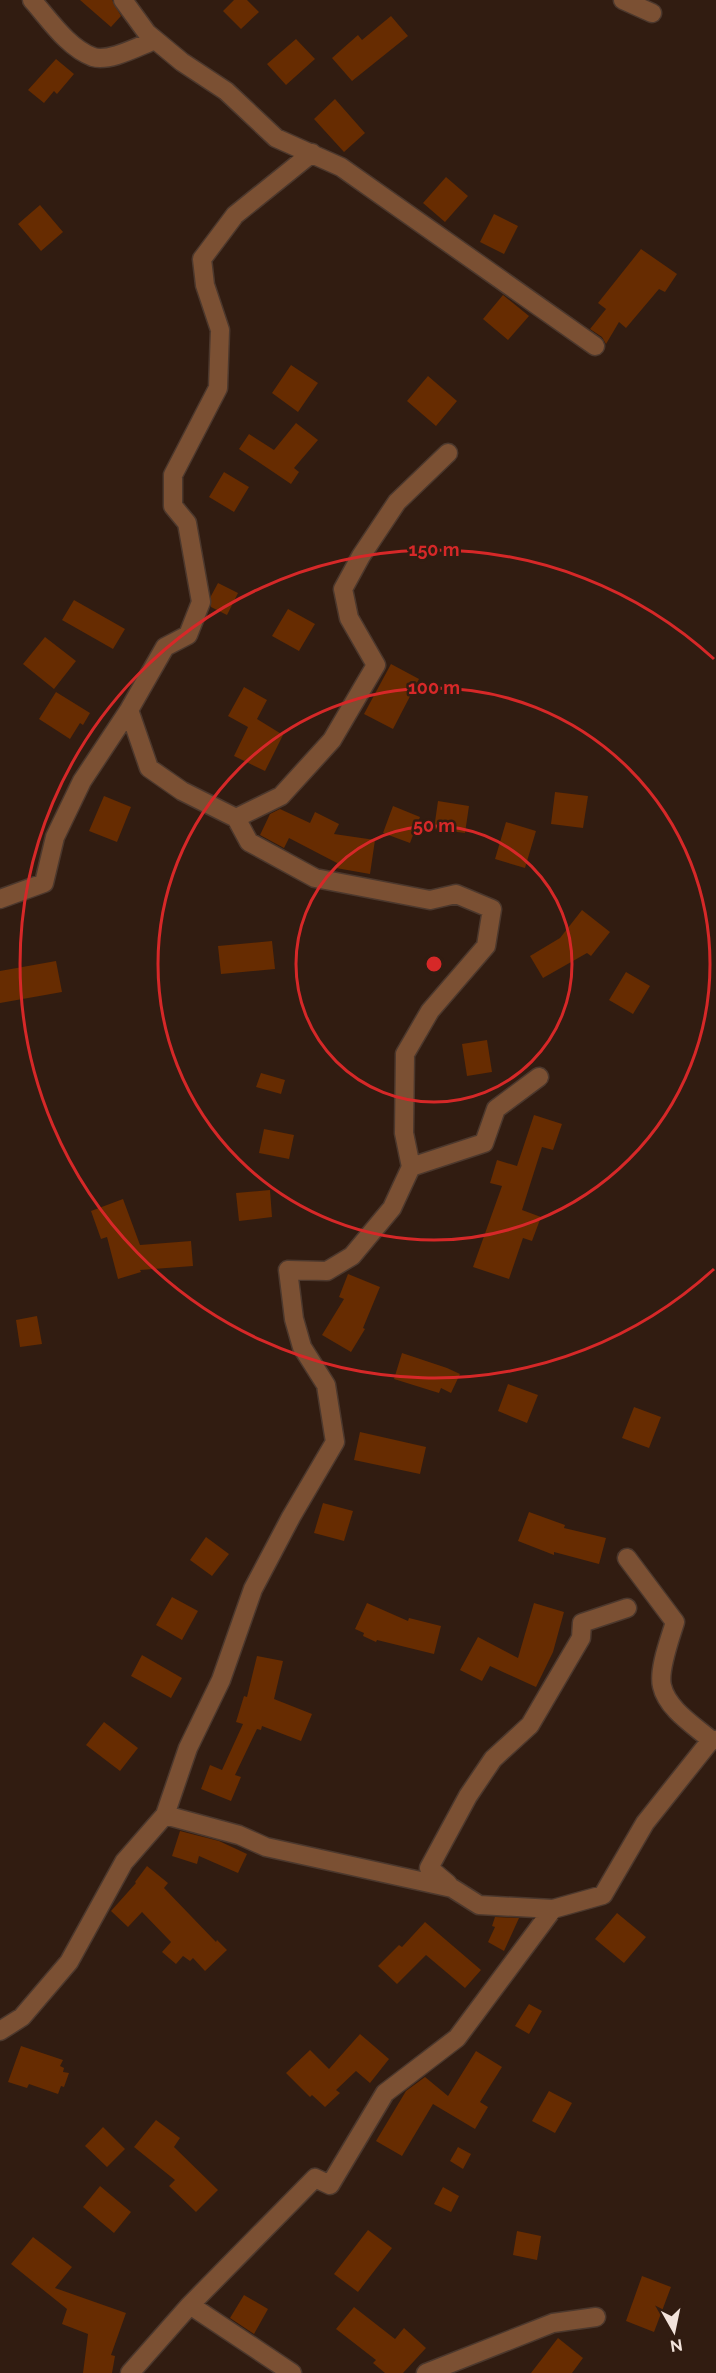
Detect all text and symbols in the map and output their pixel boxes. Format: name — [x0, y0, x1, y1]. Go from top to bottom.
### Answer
text: 150 m — [409, 539, 460, 560]
text: 100 m — [408, 677, 460, 698]
text: 50 m — [413, 815, 455, 836]
centre of rings — [424, 954, 444, 974]
north arrow — [644, 2301, 704, 2361]
text: N — [669, 2335, 684, 2356]

